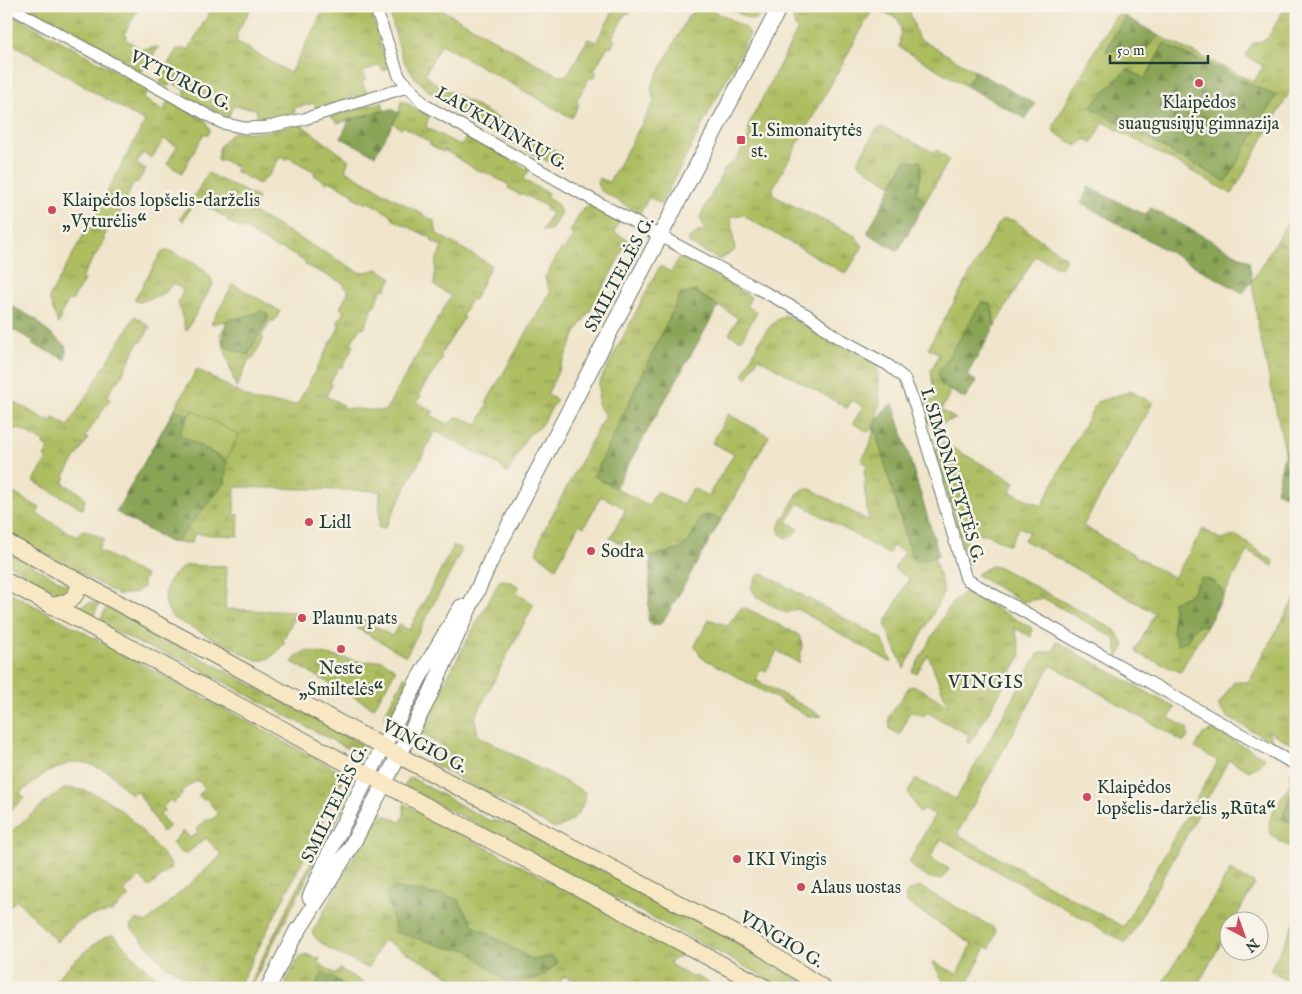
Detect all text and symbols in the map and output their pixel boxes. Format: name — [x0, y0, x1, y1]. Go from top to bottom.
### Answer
scale bar — [1110, 32, 1207, 64]
text: 50 m — [1117, 41, 1145, 60]
street label: VYTURIO G. — [125, 45, 235, 117]
marker: Klaipėdos suaugusiųjų gimnazija — [1193, 77, 1205, 89]
street label: LAUKININKŲ G. — [431, 82, 572, 177]
place label: Klaipėdos suaugusiųjų gimnazija — [1119, 92, 1280, 136]
place label: I. Simonaitytės st. — [751, 120, 862, 164]
marker: I. Simonaitytės st. — [735, 134, 747, 146]
place label: Klaipėdos lopšelis-darželis „Vyturėlis“ — [62, 190, 260, 234]
marker: Klaipėdos lopšelis-darželis „Vyturėlis“ — [46, 204, 58, 216]
street label: SMILTELĖS G. — [578, 212, 661, 337]
street label: I. SIMONAITYTĖS G. — [914, 385, 991, 566]
place label: Lidl — [319, 512, 351, 535]
marker: Lidl — [303, 516, 315, 528]
place label: Sodra — [601, 541, 644, 564]
marker: Sodra — [585, 545, 597, 557]
place label: Plaunu pats — [312, 608, 397, 631]
marker: Plaunu pats — [296, 612, 308, 624]
marker: Neste „Smiltelės“ — [335, 643, 347, 655]
place label: Neste „Smiltelės“ — [299, 658, 383, 702]
district label: VINGIS — [947, 671, 1024, 695]
street label: VINGIO G. — [377, 715, 471, 779]
street label: SMILTELĖS G. — [295, 741, 374, 867]
place label: Klaipėdos lopšelis-darželis „Rūta“ — [1097, 777, 1276, 821]
marker: Klaipėdos lopšelis-darželis „Rūta“ — [1081, 791, 1093, 803]
place label: IKI Vingis — [747, 849, 827, 872]
marker: IKI Vingis — [731, 853, 743, 865]
place label: Alaus uostas — [810, 877, 901, 900]
marker: Alaus uostas — [795, 881, 807, 893]
street label: VINGIO G. — [734, 906, 827, 974]
north arrow — [1220, 912, 1270, 962]
text: N — [1241, 934, 1263, 956]

